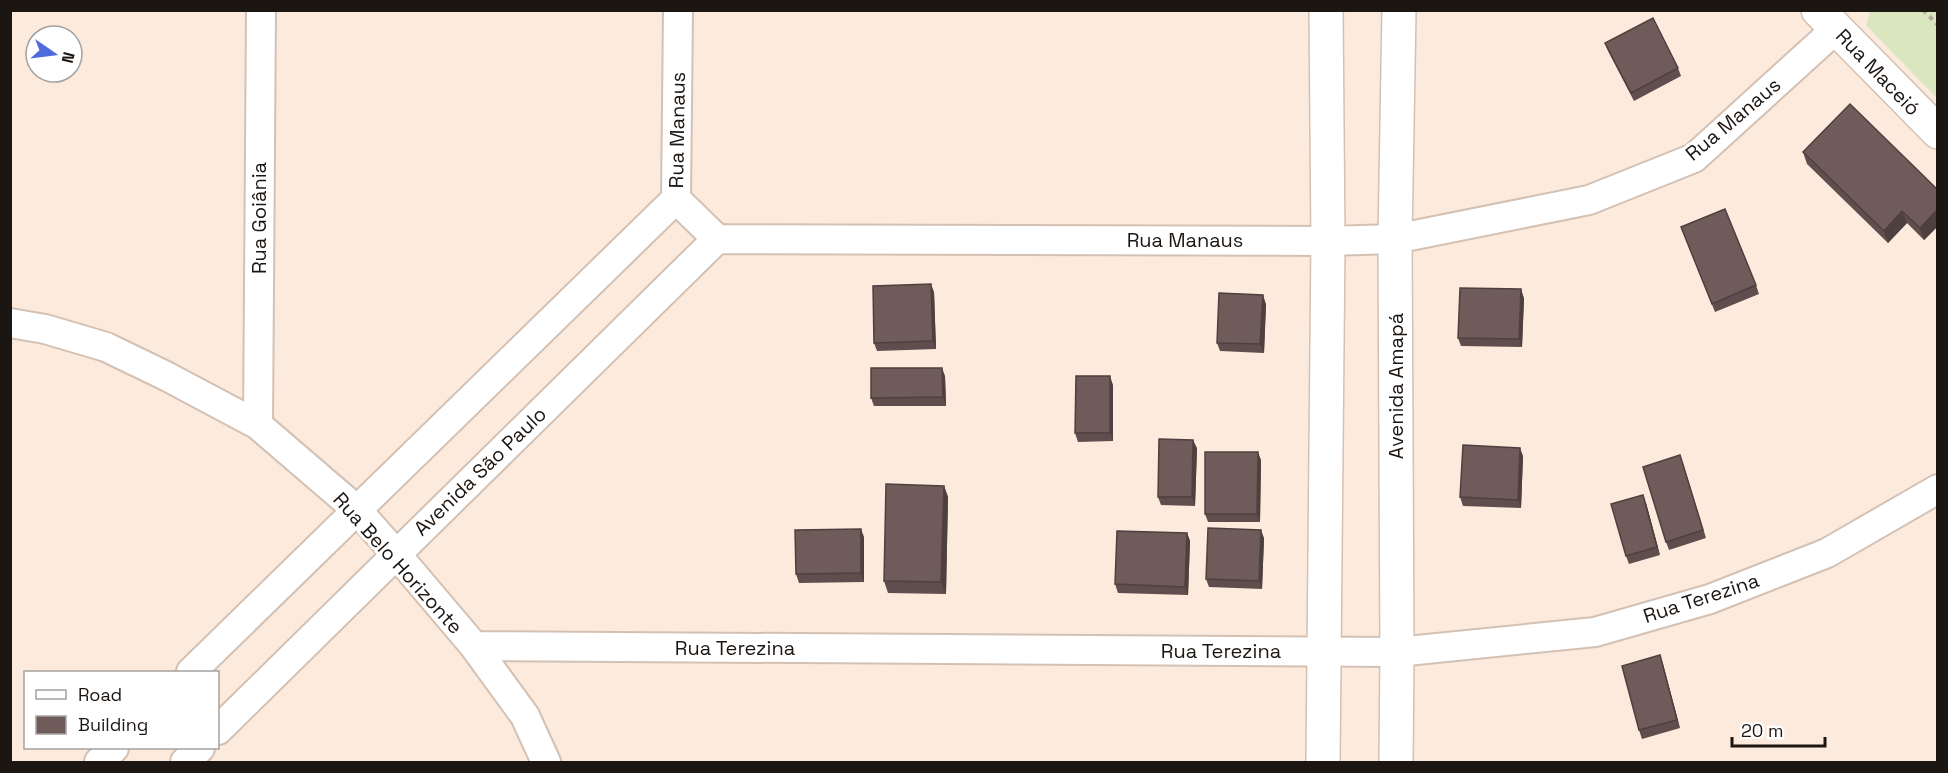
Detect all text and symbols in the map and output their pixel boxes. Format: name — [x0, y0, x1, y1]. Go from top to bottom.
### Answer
street label: Rua Maceió — [1830, 23, 1926, 121]
north arrow — [24, 24, 84, 84]
text: N — [57, 50, 80, 65]
street label: Rua Manaus — [663, 71, 691, 189]
street label: Rua Manaus — [1680, 72, 1786, 166]
street label: Rua Goiânia — [246, 162, 272, 274]
street label: Rua Manaus — [1127, 227, 1243, 253]
street label: Avenida Amapá — [1383, 313, 1409, 459]
street label: Avenida São Paulo — [408, 401, 552, 541]
street label: Rua Belo Horizonte — [327, 487, 469, 639]
street label: Rua Terezina — [1640, 567, 1762, 629]
street label: Rua Terezina — [675, 635, 795, 661]
street label: Rua Terezina — [1161, 638, 1281, 664]
legend — [24, 671, 219, 749]
text: Road — [78, 683, 122, 706]
scale bar — [1732, 710, 1825, 748]
text: Building — [78, 713, 148, 736]
text: 20 m — [1741, 719, 1784, 742]

